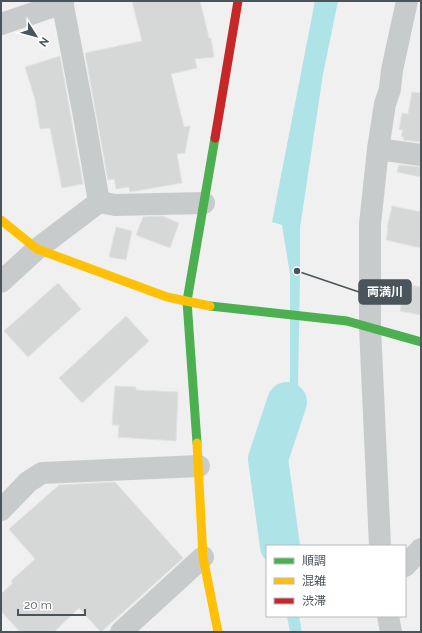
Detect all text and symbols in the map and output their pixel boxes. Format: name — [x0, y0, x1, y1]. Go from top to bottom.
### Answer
north arrow — [16, 16, 56, 56]
text: N — [36, 34, 51, 49]
callout: 両満川 — [359, 280, 411, 304]
text: 両満川 — [367, 285, 403, 299]
legend — [266, 545, 406, 617]
text: 順調 — [302, 554, 326, 568]
text: 混雑 — [302, 574, 326, 588]
scale bar — [18, 591, 85, 617]
text: 渋滞 — [302, 594, 326, 608]
text: 20 m — [24, 598, 52, 612]

